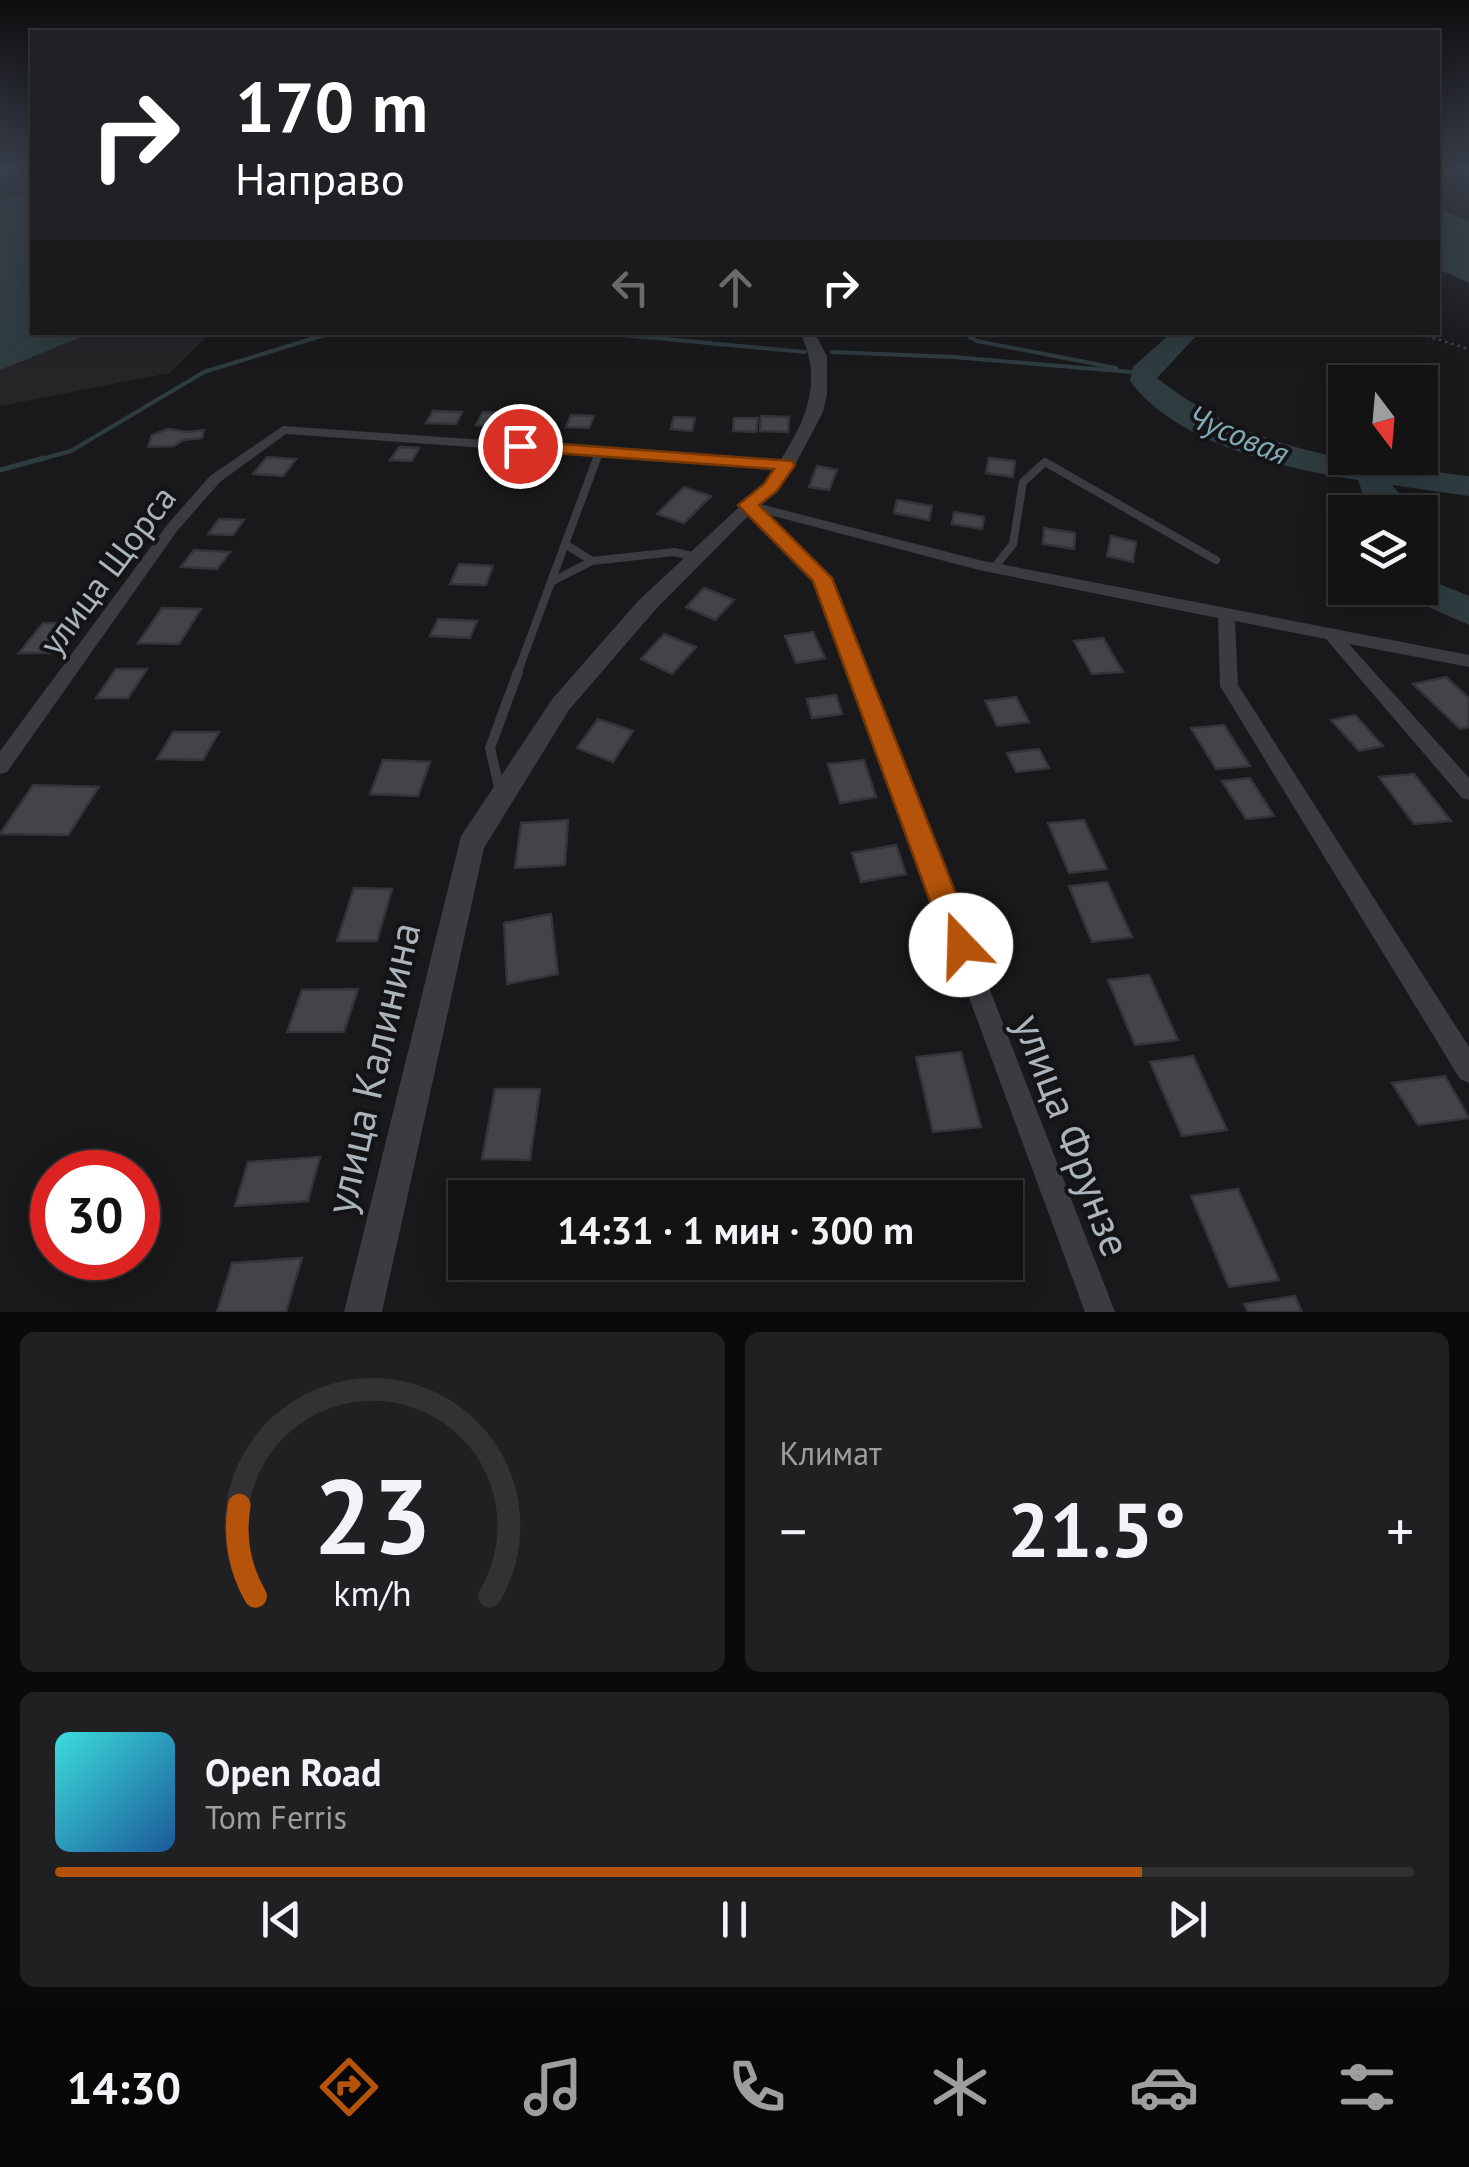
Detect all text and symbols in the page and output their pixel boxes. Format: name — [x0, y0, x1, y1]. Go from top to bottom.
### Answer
text: 170 m — [235, 61, 428, 151]
icon: right — [70, 70, 200, 200]
text: Направо — [235, 149, 405, 207]
icon: left — [603, 260, 658, 315]
icon: ahead — [708, 260, 763, 315]
icon: right — [813, 260, 868, 315]
north arrow — [1328, 365, 1438, 475]
map controls — [1328, 365, 1438, 605]
water label: Чусовая — [1182, 394, 1296, 474]
pin — [478, 404, 563, 489]
icon: arrive — [493, 419, 548, 474]
street label: улица Щорса — [28, 476, 186, 664]
button: layers — [1328, 495, 1438, 605]
position arrow — [909, 893, 1013, 997]
street label: улица Калинина — [312, 917, 432, 1219]
street label: улица Фрунзе — [1002, 1006, 1144, 1264]
speed limit sign: 30 — [30, 1150, 160, 1280]
text: 14:31 · 1 мин · 300 m — [557, 1205, 914, 1254]
text: Климат — [780, 1432, 882, 1474]
text: 23 — [313, 1448, 431, 1583]
text: 21.5° — [1007, 1481, 1186, 1578]
text: − — [780, 1495, 807, 1566]
text: + — [1386, 1495, 1414, 1566]
text: km/h — [333, 1570, 411, 1616]
text: Open Road — [205, 1747, 381, 1796]
text: Tom Ferris — [205, 1796, 347, 1838]
icon: previous — [254, 1892, 309, 1947]
icon: pause — [707, 1892, 762, 1947]
icon: next — [1160, 1892, 1215, 1947]
icon: directions — [314, 2052, 384, 2122]
icon: music — [518, 2052, 588, 2122]
icon: phone — [722, 2052, 792, 2122]
icon: climate — [925, 2052, 995, 2122]
icon: car — [1129, 2052, 1199, 2122]
icon: filters — [1332, 2052, 1402, 2122]
text: 14:30 — [67, 2058, 181, 2116]

